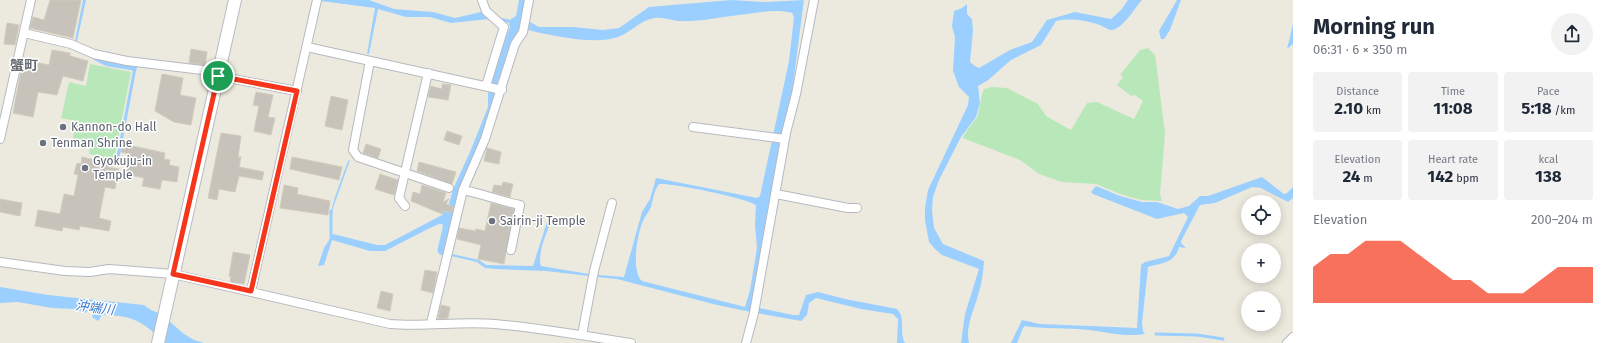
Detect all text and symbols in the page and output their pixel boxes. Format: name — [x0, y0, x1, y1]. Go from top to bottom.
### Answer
text: Morning run — [1313, 13, 1435, 40]
button: share — [1551, 13, 1593, 55]
text: 06:31 · 6 × 350 m — [1313, 42, 1407, 57]
district label: 蟹町 — [10, 57, 38, 74]
pin — [201, 59, 235, 93]
icon: arrive — [207, 65, 229, 87]
text: Distance — [1336, 85, 1379, 98]
text: Time — [1441, 85, 1465, 98]
text: Pace — [1537, 85, 1560, 98]
text: 2.10 — [1334, 98, 1363, 119]
text: 11:08 — [1433, 98, 1473, 119]
text: 5:18 — [1521, 98, 1552, 119]
text: km — [1363, 104, 1381, 117]
text: /km — [1552, 104, 1575, 117]
place label: Kannon-do Hall — [71, 120, 157, 134]
marker: Kannon-do Hall — [58, 122, 68, 132]
place label: Tenman Shrine — [51, 136, 132, 150]
marker: Tenman Shrine — [38, 138, 48, 148]
text: Elevation — [1335, 153, 1381, 166]
text: Heart rate — [1428, 153, 1478, 166]
text: kcal — [1538, 153, 1558, 166]
place label: Gyokuju-in Temple — [93, 154, 152, 182]
marker: Gyokuju-in Temple — [80, 163, 90, 173]
text: 24 — [1343, 166, 1360, 187]
text: 142 — [1427, 166, 1453, 187]
text: 138 — [1535, 166, 1562, 187]
text: m — [1360, 172, 1373, 185]
text: bpm — [1453, 172, 1479, 185]
map controls — [1241, 195, 1281, 331]
button: locate — [1241, 195, 1281, 235]
text: Elevation — [1313, 212, 1367, 227]
text: 200–204 m — [1531, 212, 1593, 227]
place label: Sairin-ji Temple — [500, 214, 586, 228]
marker: Sairin-ji Temple — [487, 216, 497, 226]
button: + — [1241, 243, 1281, 283]
button: − — [1241, 291, 1281, 331]
water label: 沖端川 — [75, 298, 117, 318]

